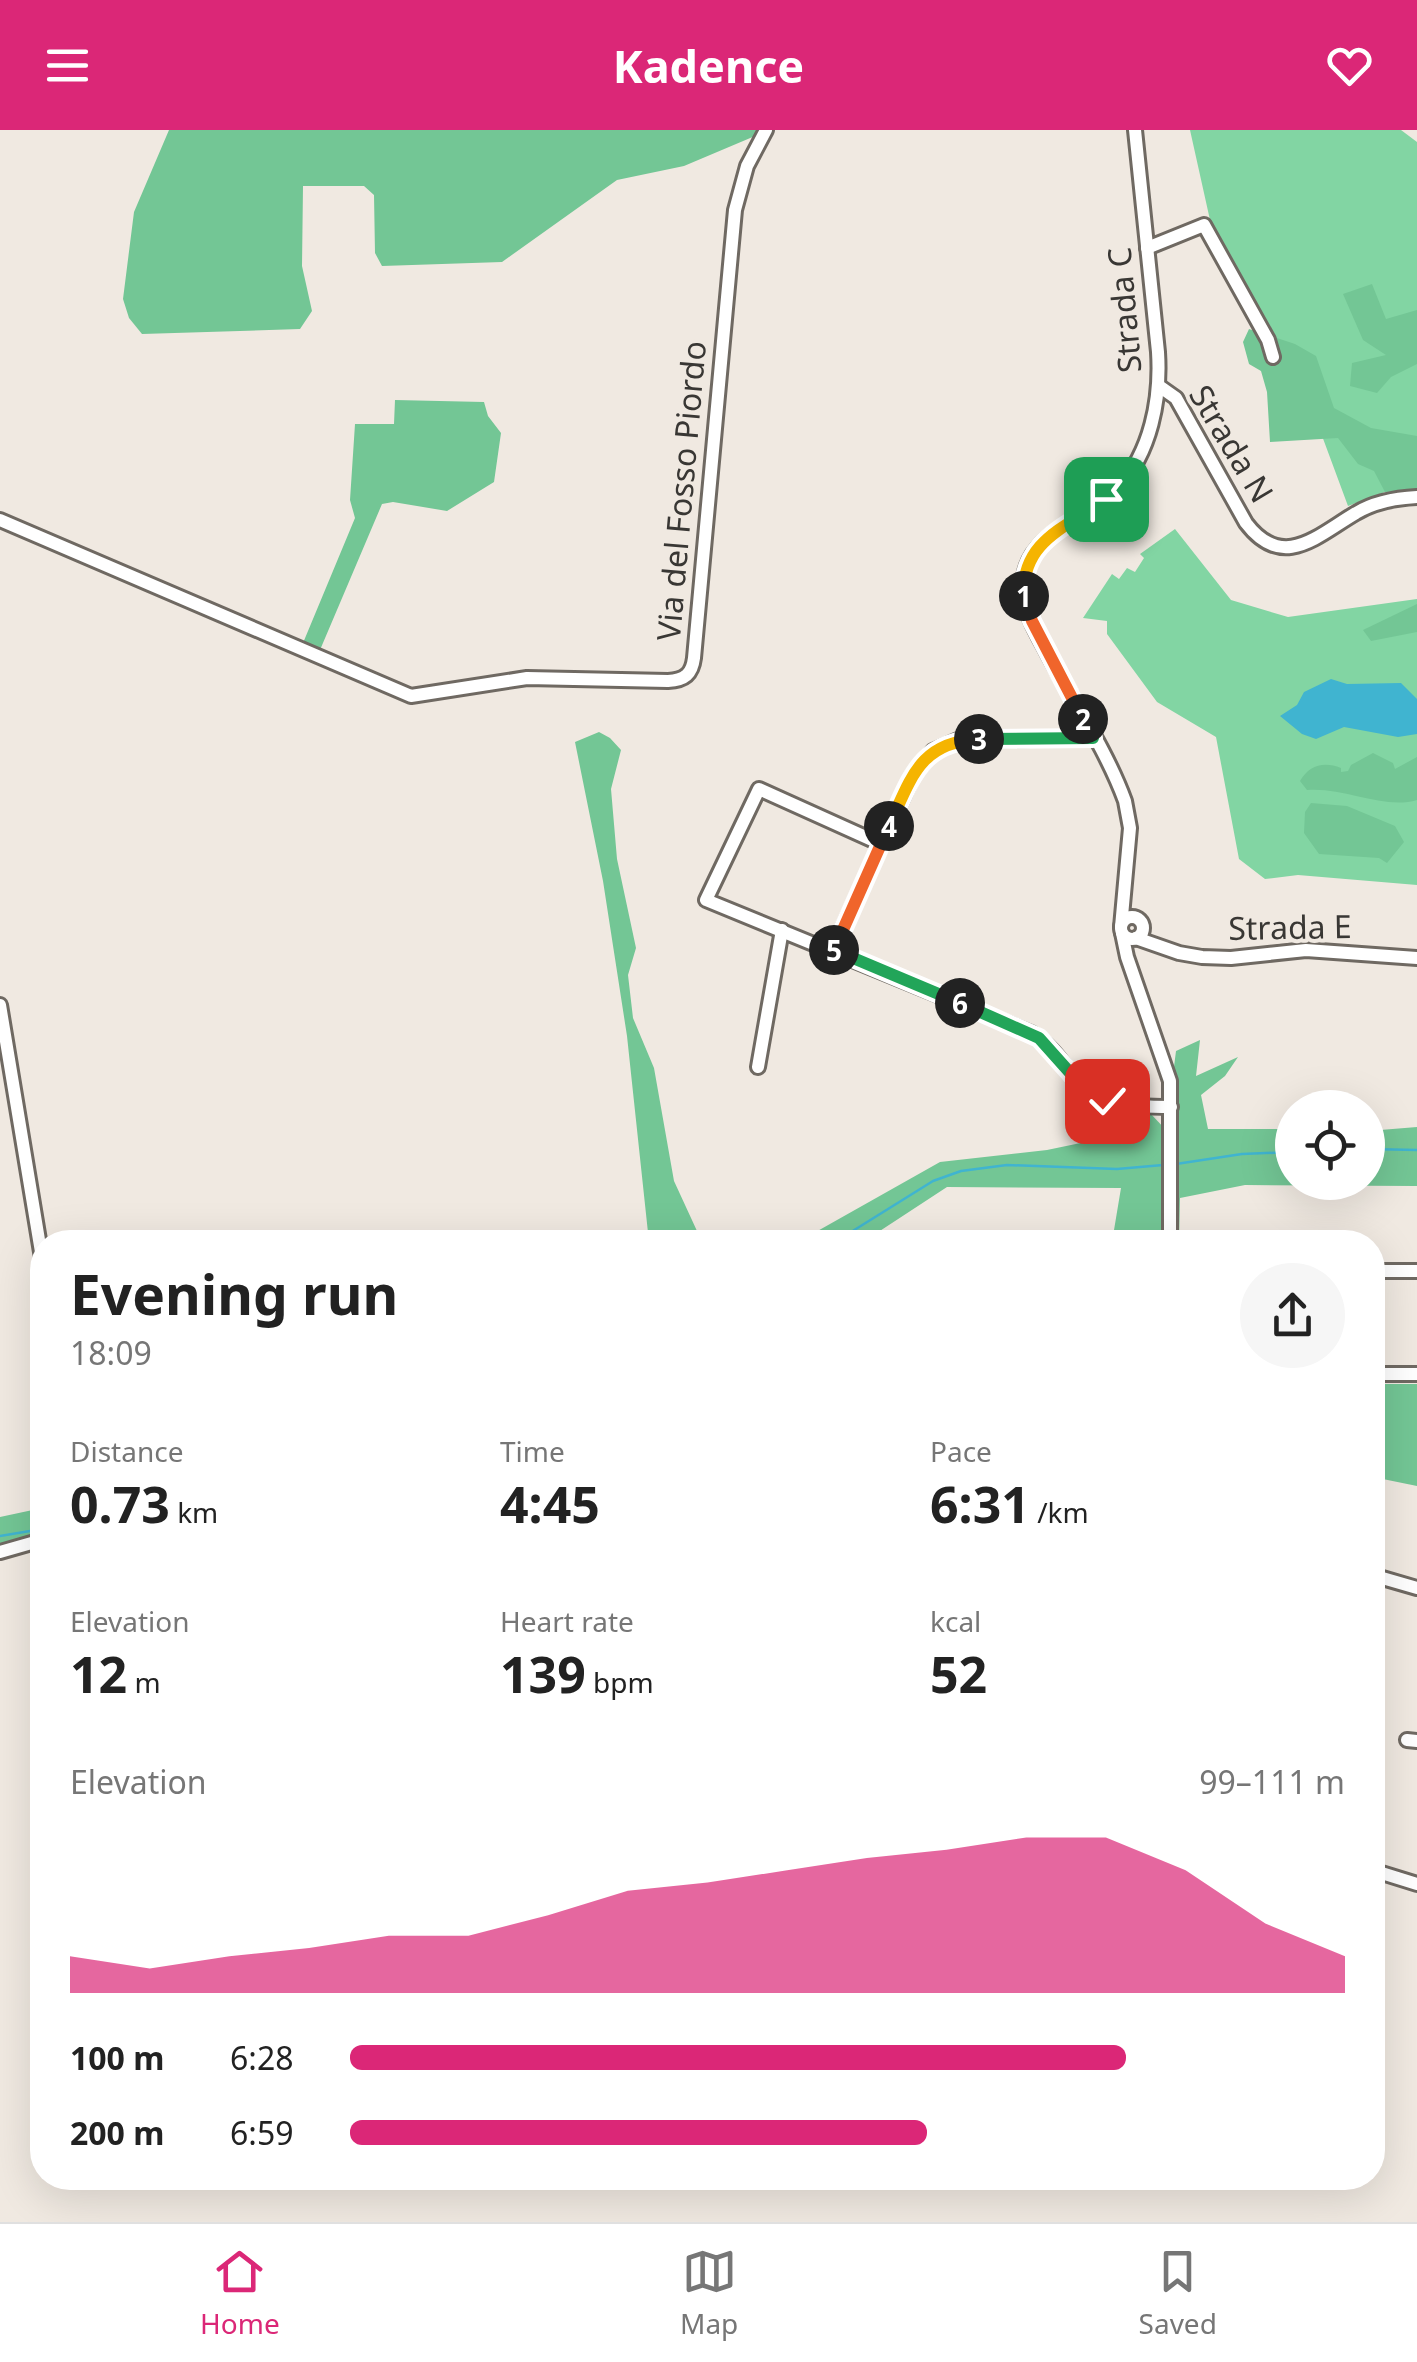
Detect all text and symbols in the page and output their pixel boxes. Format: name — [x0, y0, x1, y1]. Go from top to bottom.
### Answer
text: Kadence — [613, 35, 804, 96]
icon: menu — [40, 38, 95, 93]
icon: heart — [1322, 38, 1377, 93]
street label: Strada C — [1097, 246, 1150, 375]
street label: Via del Fosso Piordo — [646, 339, 715, 643]
street label: Strada N — [1180, 376, 1284, 510]
pin — [1064, 457, 1149, 542]
icon: arrive — [1079, 472, 1134, 527]
pin: 1 — [999, 571, 1049, 621]
text: 1 — [1016, 577, 1032, 615]
pin: 2 — [1058, 694, 1108, 744]
text: 2 — [1075, 700, 1091, 738]
pin: 3 — [954, 714, 1004, 764]
text: 3 — [971, 720, 987, 758]
pin: 4 — [864, 801, 914, 851]
text: 4 — [881, 807, 897, 845]
street label: Strada E — [1228, 904, 1352, 949]
pin: 5 — [809, 925, 859, 975]
text: 5 — [826, 931, 842, 969]
pin: 6 — [935, 978, 985, 1028]
text: 6 — [952, 984, 968, 1022]
pin — [1065, 1059, 1150, 1144]
icon: check — [1080, 1074, 1135, 1129]
map controls — [1275, 1090, 1385, 1200]
button: locate — [1275, 1090, 1385, 1200]
text: Evening run — [70, 1256, 398, 1331]
button: share — [1240, 1263, 1345, 1368]
text: 18:09 — [70, 1331, 152, 1374]
text: Distance — [70, 1432, 183, 1470]
text: Time — [500, 1432, 565, 1470]
text: Pace — [930, 1432, 992, 1470]
text: 0.73 — [70, 1470, 170, 1538]
text: 4:45 — [500, 1470, 600, 1538]
text: 6:31 — [930, 1470, 1030, 1538]
text: km — [170, 1493, 218, 1531]
text: /km — [1030, 1493, 1089, 1531]
text: Elevation — [70, 1602, 190, 1640]
text: Heart rate — [500, 1602, 634, 1640]
text: kcal — [930, 1602, 981, 1640]
text: 12 — [70, 1640, 127, 1708]
text: 139 — [500, 1640, 586, 1708]
text: 52 — [930, 1640, 987, 1708]
text: m — [127, 1663, 161, 1701]
text: bpm — [586, 1663, 654, 1701]
text: Elevation — [70, 1760, 207, 1803]
text: 99–111 m — [1199, 1760, 1345, 1803]
text: 100 m — [70, 2036, 164, 2079]
text: 6:28 — [230, 2036, 294, 2079]
text: 200 m — [70, 2111, 164, 2154]
text: 6:59 — [230, 2111, 294, 2154]
tab: Home — [200, 2244, 280, 2342]
tab: Map — [680, 2244, 738, 2342]
tab: Saved — [1139, 2244, 1217, 2342]

